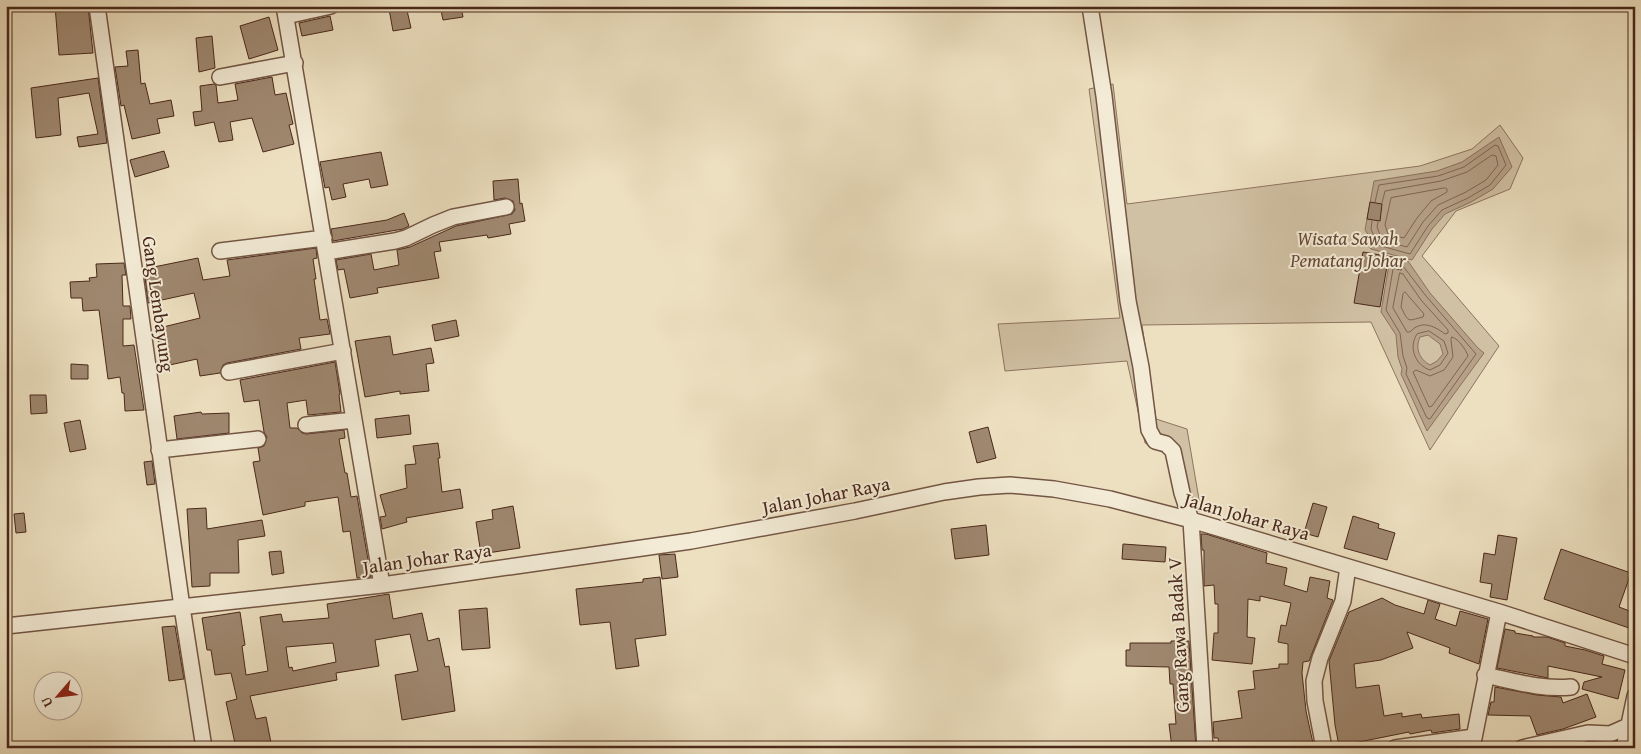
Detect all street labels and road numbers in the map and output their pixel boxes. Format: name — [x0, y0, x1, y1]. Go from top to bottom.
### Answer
street label: Gang Lembayung — [136, 234, 182, 374]
street label: Jalan Johar Raya — [758, 469, 892, 521]
street label: Jalan Johar Raya — [1179, 484, 1313, 547]
street label: Jalan Johar Raya — [359, 535, 493, 581]
street label: Gang Rawa Badak V — [1160, 556, 1196, 713]

